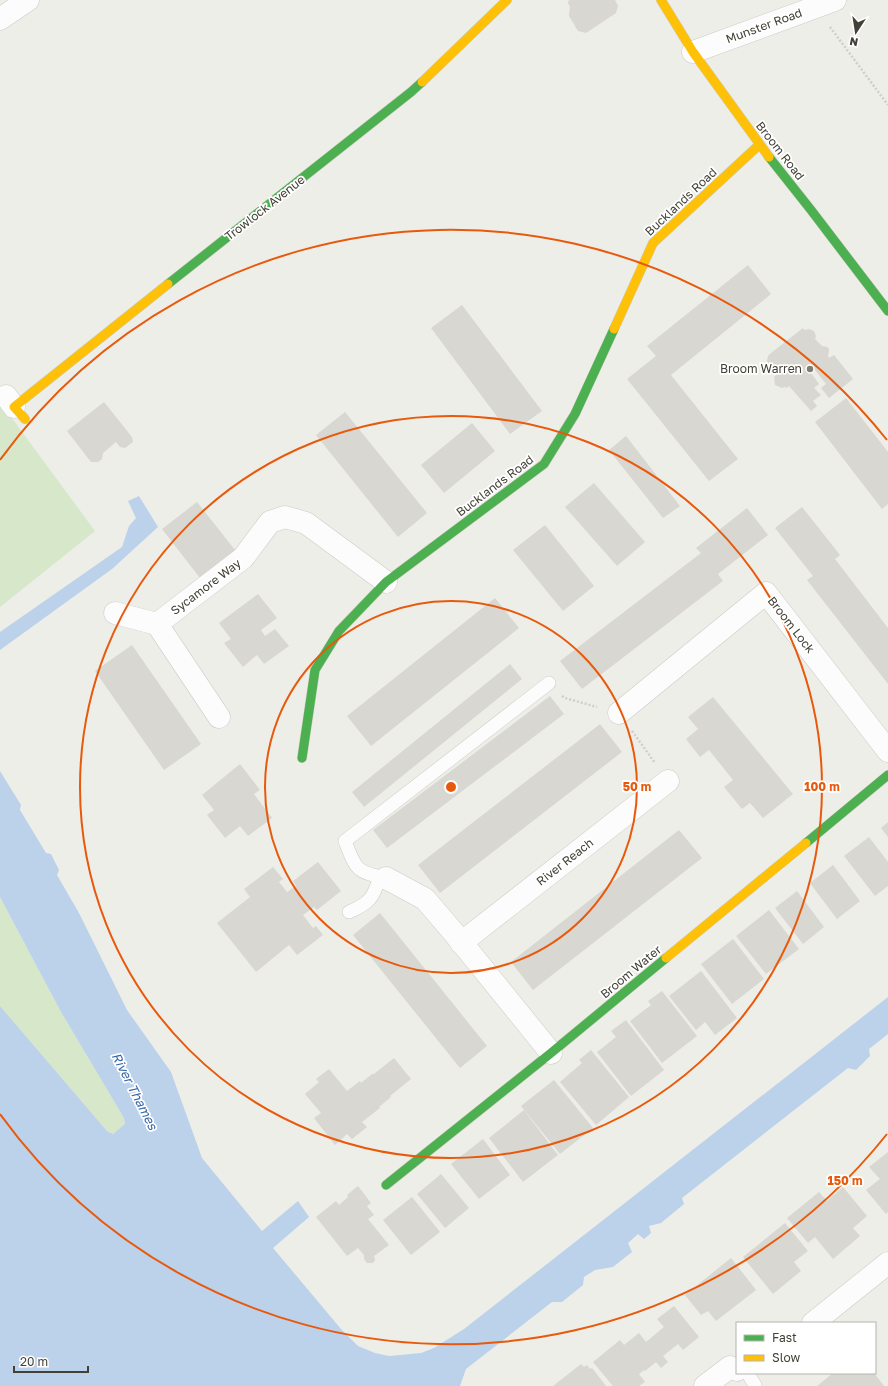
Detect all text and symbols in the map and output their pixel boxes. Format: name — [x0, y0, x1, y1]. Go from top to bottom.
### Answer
street label: Munster Road — [724, 5, 804, 46]
north arrow — [836, 12, 876, 52]
text: N — [848, 35, 859, 49]
street label: Broom Road — [753, 118, 808, 183]
street label: Bucklands Road — [642, 165, 720, 239]
street label: Trowlock Avenue — [222, 172, 308, 243]
place label: Broom Warren — [720, 361, 802, 376]
marker: Broom Warren — [805, 364, 815, 374]
street label: Bucklands Road — [453, 452, 536, 520]
street label: Sycamore Way — [168, 555, 244, 618]
street label: Broom Lock — [765, 593, 818, 656]
text: 50 m — [623, 779, 651, 794]
text: 100 m — [804, 779, 840, 794]
centre of rings — [444, 780, 458, 794]
street label: River Reach — [533, 835, 596, 889]
street label: Broom Water — [597, 942, 664, 1001]
water label: River Thames — [109, 1050, 162, 1133]
text: 150 m — [828, 1173, 862, 1188]
legend — [736, 1322, 876, 1374]
text: Fast — [772, 1330, 797, 1345]
scale bar — [14, 1348, 88, 1374]
text: Slow — [772, 1350, 800, 1365]
text: 20 m — [20, 1354, 48, 1369]

